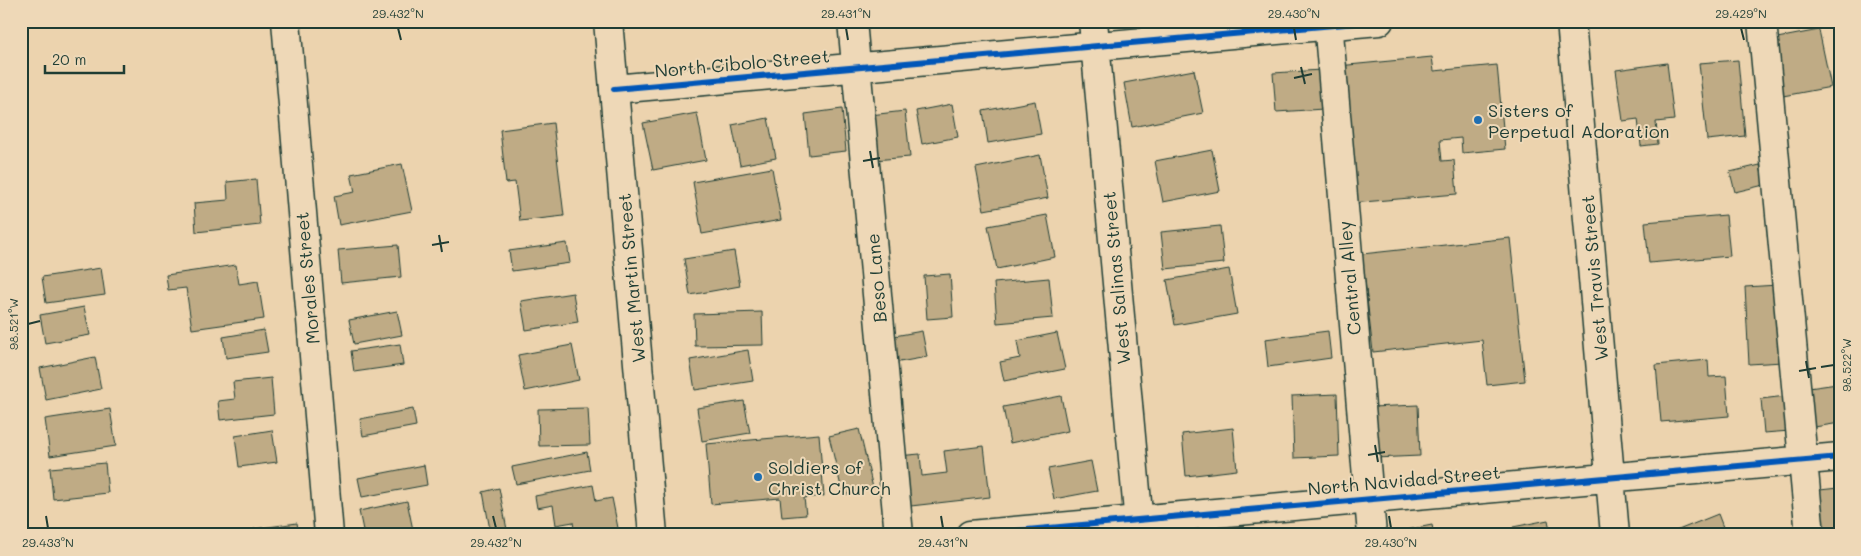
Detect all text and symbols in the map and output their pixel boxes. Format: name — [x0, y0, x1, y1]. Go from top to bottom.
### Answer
text: 29.432°N — [372, 5, 424, 21]
text: 29.431°N — [821, 5, 871, 21]
text: 29.430°N — [1268, 5, 1320, 21]
text: 29.429°N — [1715, 5, 1767, 21]
scale bar — [45, 42, 124, 74]
street label: North Cibolo Street — [653, 43, 831, 83]
text: 20 m — [52, 49, 86, 69]
place label: Sisters of Perpetual Adoration — [1488, 98, 1670, 143]
marker: Sisters of Perpetual Adoration — [1472, 114, 1484, 126]
street label: West Salinas Street — [1096, 190, 1136, 366]
street label: West Martin Street — [612, 192, 650, 364]
street label: West Travis Street — [1575, 194, 1613, 362]
street label: Morales Street — [289, 211, 325, 345]
street label: Central Alley — [1332, 220, 1366, 336]
street label: Beso Lane — [860, 232, 892, 324]
text: 98.521°W — [5, 298, 21, 350]
text: 98.522°W — [1838, 338, 1854, 392]
place label: Soldiers of Christ Church — [768, 455, 891, 500]
street label: North Navidad Street — [1307, 460, 1501, 500]
marker: Soldiers of Christ Church — [752, 471, 764, 483]
text: 29.433°N — [22, 534, 74, 550]
text: 29.432°N — [470, 534, 522, 550]
text: 29.431°N — [918, 534, 968, 550]
text: 29.430°N — [1365, 534, 1417, 550]

